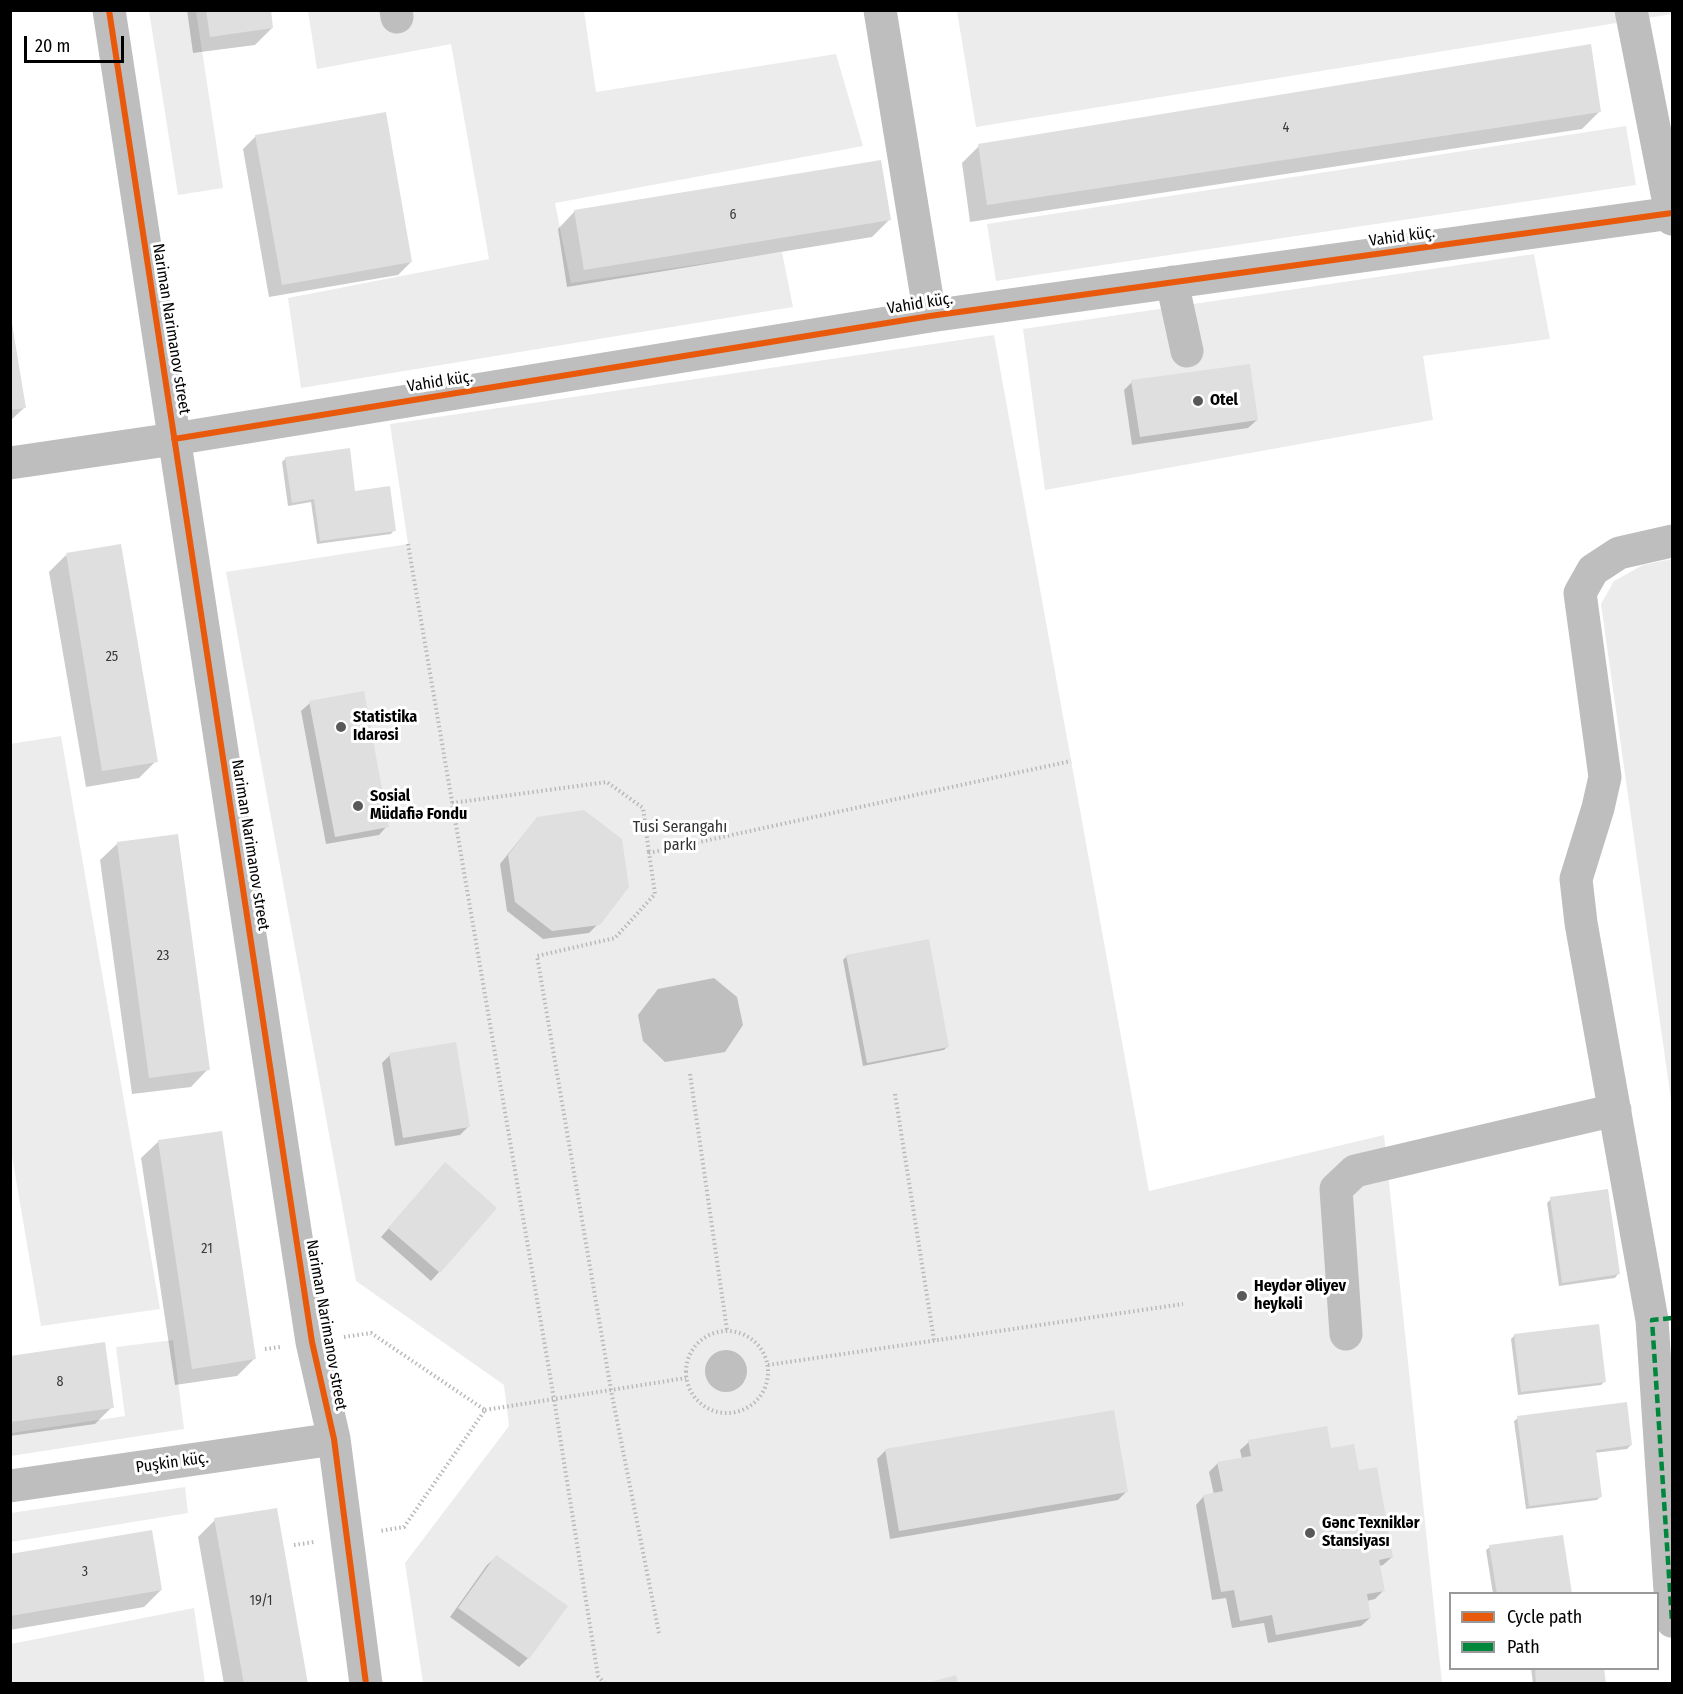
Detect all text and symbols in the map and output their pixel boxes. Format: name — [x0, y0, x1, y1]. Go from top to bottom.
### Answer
scale bar — [27, 24, 128, 62]
text: 20 m — [35, 35, 70, 57]
house number: 4 — [1283, 120, 1289, 136]
house number: 6 — [730, 207, 736, 223]
street label: Vahid küç. — [1368, 223, 1436, 251]
street label: Nariman Narimanov street — [148, 242, 194, 416]
street label: Vahid küç. — [886, 289, 954, 319]
street label: Vahid küç. — [406, 367, 474, 397]
place label: Otel — [1210, 391, 1238, 411]
marker: Otel — [1191, 394, 1205, 408]
house number: 25 — [106, 649, 118, 665]
place label: Statistika Idarəsi — [353, 708, 417, 746]
marker: Statistika Idarəsi — [334, 720, 348, 734]
street label: Nariman Narimanov street — [227, 758, 273, 932]
place label: Sosial Müdafiə Fondu — [370, 787, 467, 825]
marker: Sosial Müdafiə Fondu — [351, 799, 365, 813]
park label: Tusi Serangahı parkı — [633, 818, 727, 856]
house number: 23 — [157, 948, 169, 964]
street label: Nariman Narimanov street — [302, 1238, 350, 1412]
house number: 21 — [201, 1241, 213, 1257]
place label: Heydər Əliyev heykəli — [1254, 1277, 1346, 1315]
marker: Heydər Əliyev heykəli — [1235, 1289, 1249, 1303]
house number: 8 — [57, 1374, 63, 1390]
street label: Puşkin küç. — [135, 1448, 209, 1478]
place label: Gənc Texniklər Stansiyası — [1322, 1514, 1420, 1552]
marker: Gənc Texniklər Stansiyası — [1303, 1526, 1317, 1540]
house number: 3 — [82, 1564, 88, 1580]
legend — [1449, 1592, 1659, 1670]
house number: 19/1 — [250, 1593, 272, 1609]
text: Cycle path — [1507, 1606, 1582, 1628]
text: Path — [1507, 1636, 1540, 1658]

